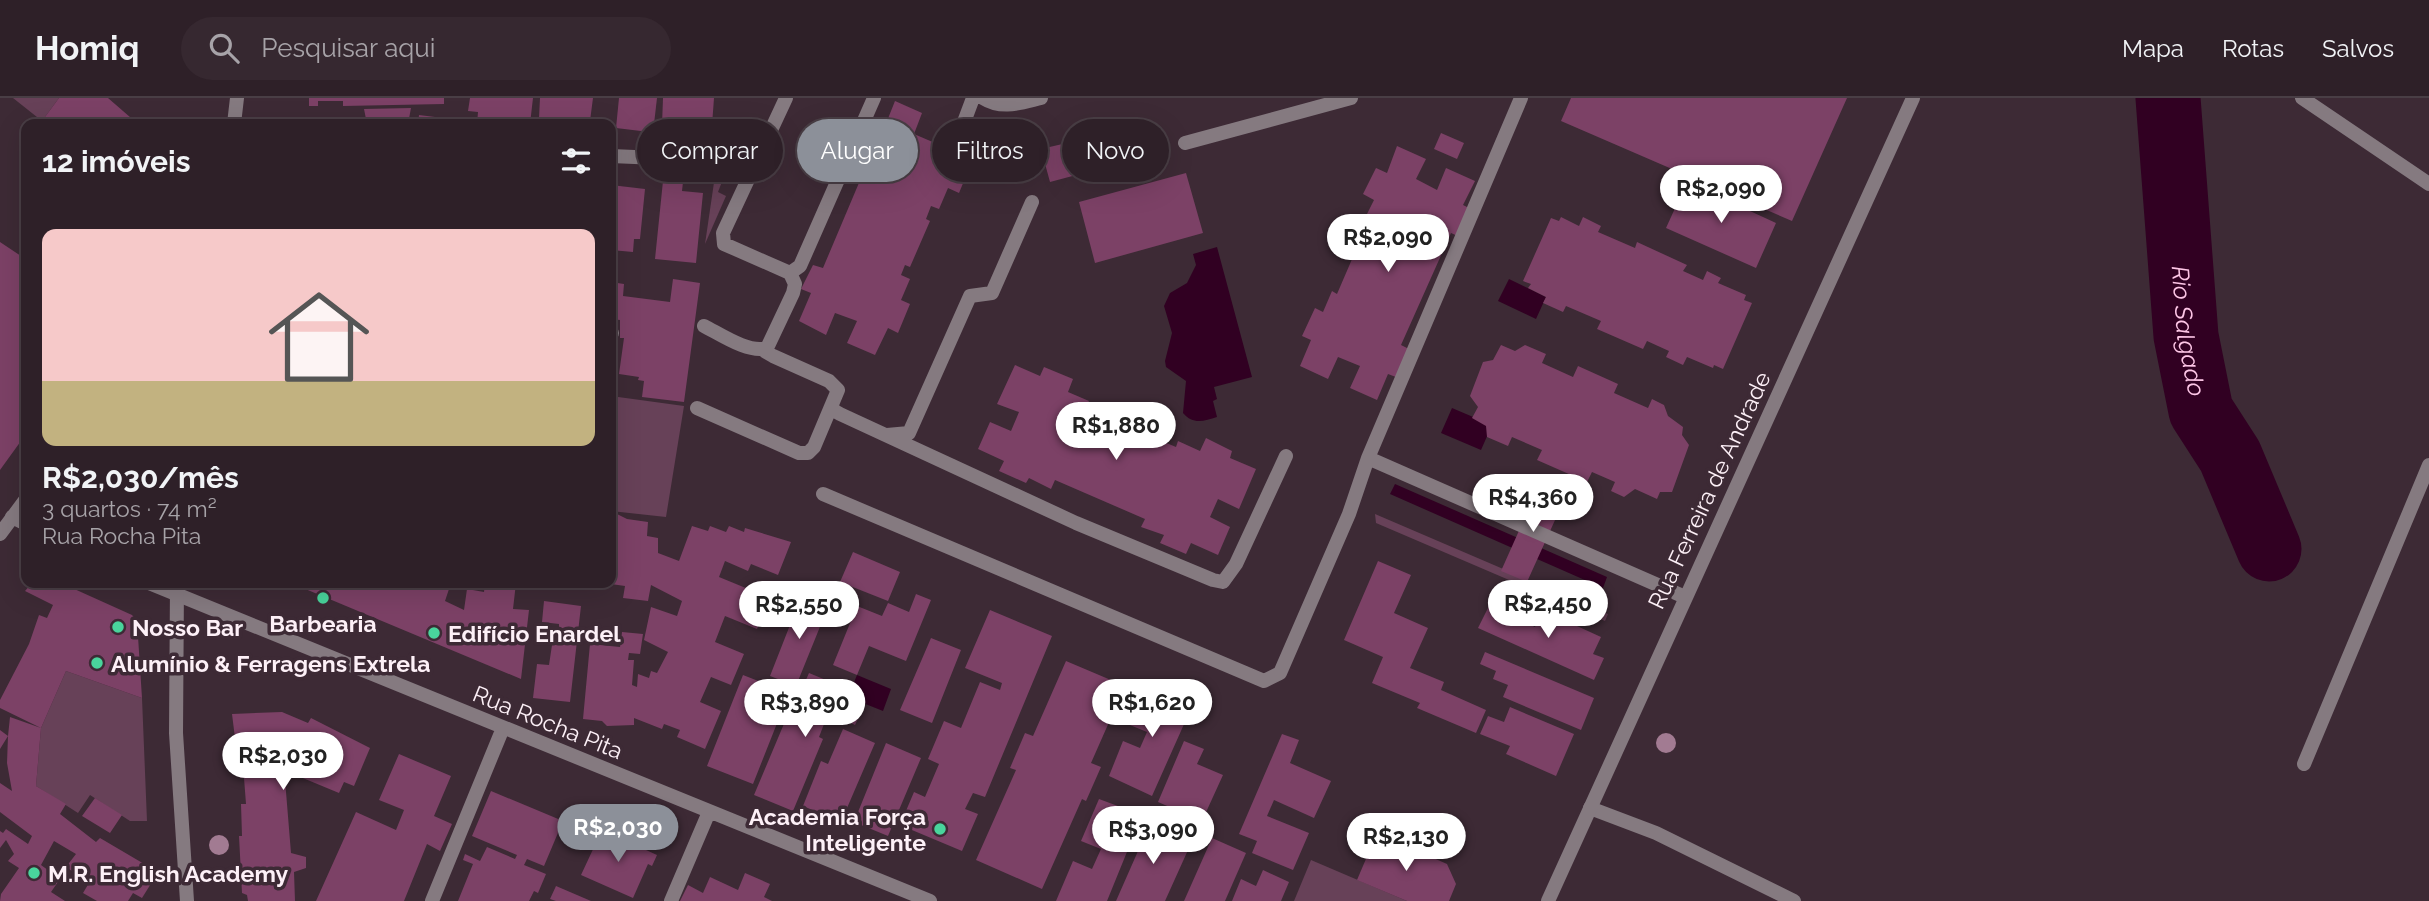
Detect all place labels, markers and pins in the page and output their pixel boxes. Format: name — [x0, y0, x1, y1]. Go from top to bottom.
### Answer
pin: R$2,090 — [1656, 166, 1786, 225]
pin: R$2,090 — [1323, 214, 1453, 274]
pin: R$1,880 — [1051, 402, 1181, 462]
pin: R$4,360 — [1468, 474, 1598, 534]
pin: R$2,450 — [1483, 580, 1613, 640]
pin: R$2,550 — [734, 582, 864, 641]
marker: Barbearia — [315, 590, 331, 606]
place label: Barbearia — [269, 610, 377, 637]
place label: Nosso Bar — [132, 614, 243, 641]
marker: Nosso Bar — [110, 619, 126, 635]
place label: Edifício Enardel — [448, 620, 621, 647]
marker: Edifício Enardel — [426, 625, 442, 641]
place label: Alumínio & Ferragens Extrela — [111, 650, 431, 677]
marker: Alumínio & Ferragens Extrela — [89, 655, 105, 671]
pin: R$3,890 — [740, 680, 870, 739]
pin: R$1,620 — [1087, 680, 1217, 739]
pin: R$2,030 — [218, 732, 348, 792]
place label: Academia Força Inteligente — [749, 803, 926, 856]
pin: R$2,030 — [553, 804, 683, 864]
pin: R$3,090 — [1088, 806, 1218, 866]
pin: R$2,130 — [1341, 814, 1471, 873]
marker: Academia Força Inteligente — [932, 821, 948, 837]
place label: M.R. English Academy — [48, 860, 289, 887]
marker: M.R. English Academy — [26, 865, 42, 881]

